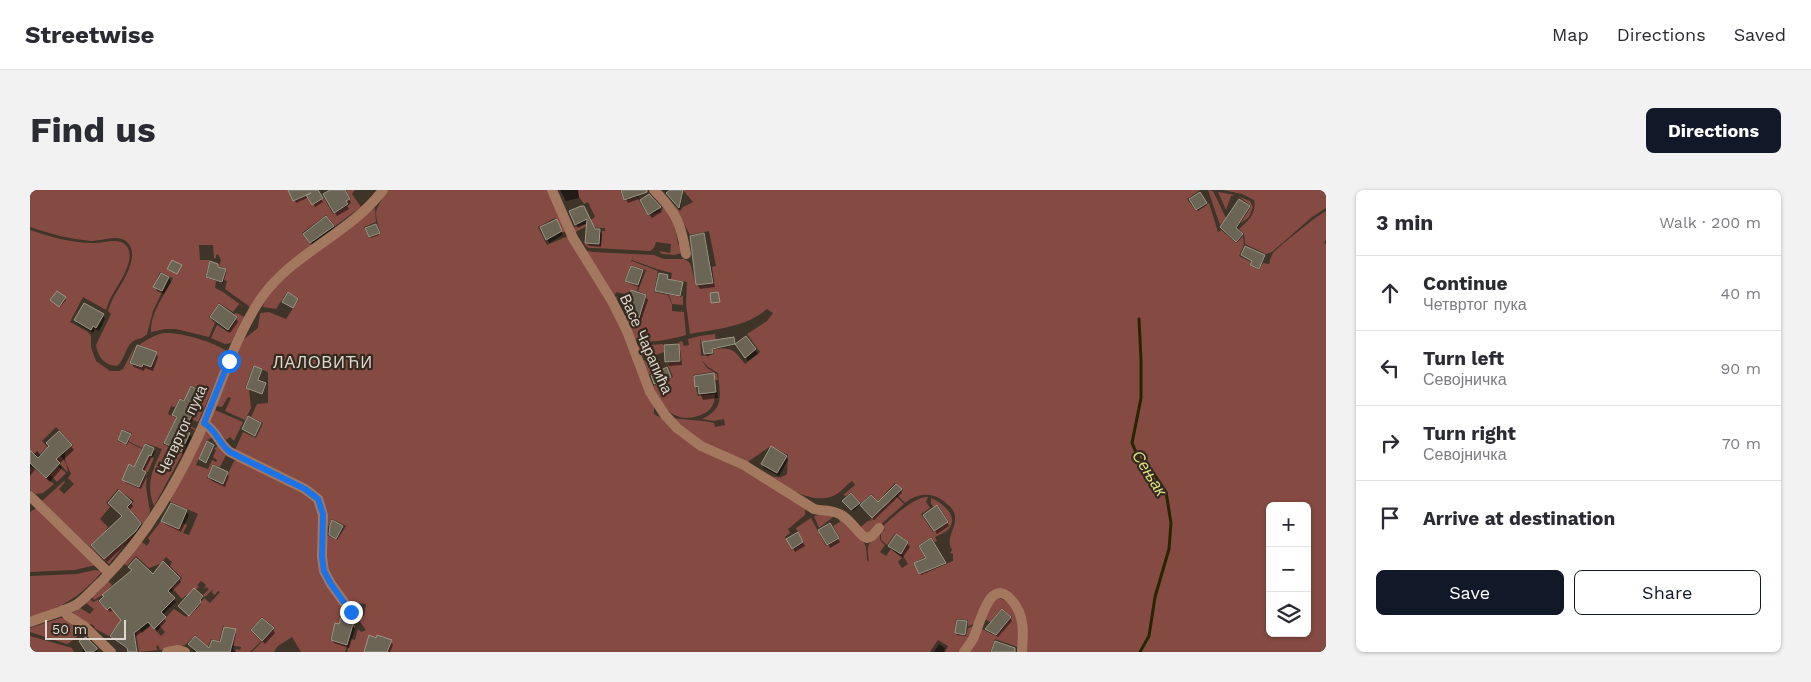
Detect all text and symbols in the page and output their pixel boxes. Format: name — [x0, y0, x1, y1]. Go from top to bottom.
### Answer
text: Streetwise — [25, 21, 154, 49]
text: Map — [1552, 24, 1589, 45]
text: Directions — [1617, 24, 1706, 45]
text: Saved — [1734, 24, 1786, 45]
button: Directions — [1646, 108, 1781, 153]
text: Find us — [30, 109, 156, 151]
text: 3 min — [1376, 210, 1433, 235]
text: Walk · 200 m — [1659, 213, 1761, 232]
text: Continue — [1423, 272, 1507, 295]
icon: ahead — [1376, 279, 1404, 307]
text: 40 m — [1721, 284, 1761, 303]
street label: Васе Чарапића — [616, 291, 676, 397]
text: Четвртог пука — [1423, 295, 1527, 314]
text: Turn left — [1423, 347, 1504, 370]
route start — [218, 350, 241, 373]
district label: ЛАЛОВИЋИ — [273, 353, 373, 372]
icon: left — [1376, 354, 1404, 382]
text: 90 m — [1720, 359, 1761, 378]
text: Севојничка — [1423, 370, 1507, 389]
street label: Четвртог пука — [153, 382, 211, 478]
text: Turn right — [1423, 422, 1516, 445]
icon: right — [1376, 429, 1404, 457]
text: 70 m — [1722, 434, 1761, 453]
text: Севојничка — [1423, 445, 1507, 464]
water label: Сењак — [1128, 447, 1172, 501]
map controls — [1266, 502, 1311, 637]
button: + — [1266, 502, 1311, 547]
icon: arrive — [1376, 504, 1404, 532]
text: Arrive at destination — [1423, 507, 1615, 530]
button: − — [1266, 547, 1311, 592]
button: Save — [1376, 570, 1564, 615]
button: Share — [1574, 570, 1761, 615]
button: layers — [1266, 592, 1311, 637]
route end — [340, 601, 363, 624]
scale bar — [45, 617, 126, 640]
text: 50 m — [52, 621, 87, 637]

